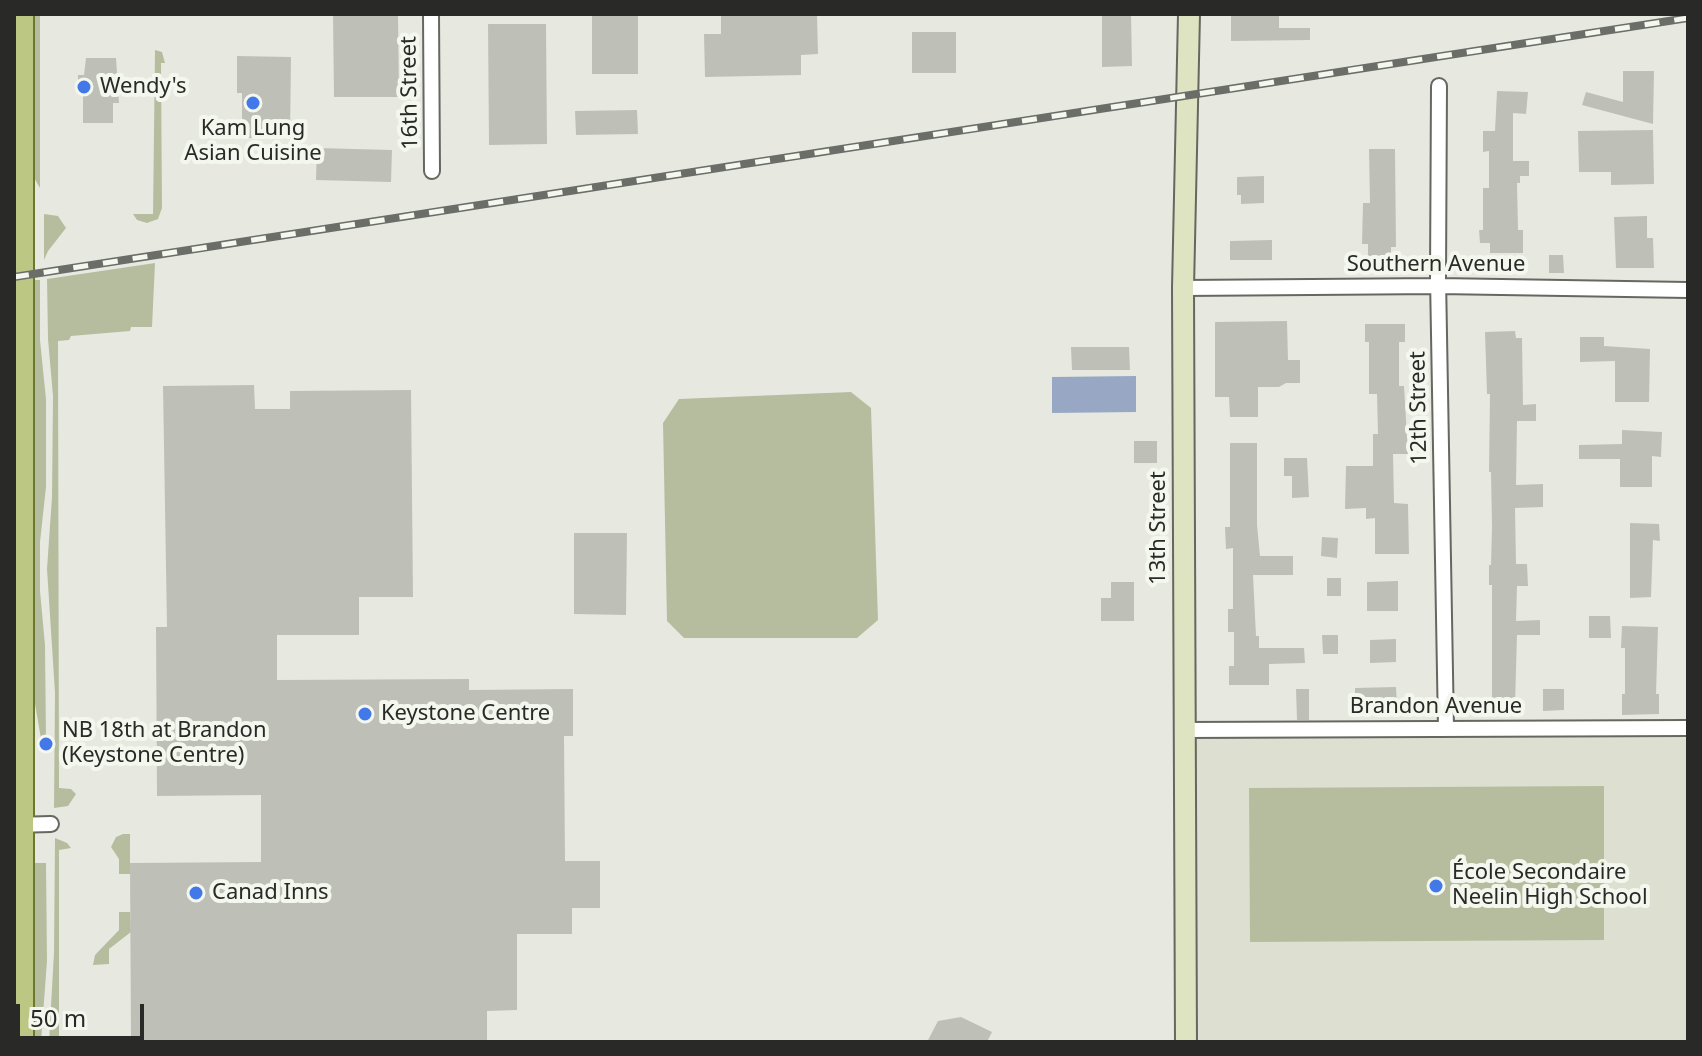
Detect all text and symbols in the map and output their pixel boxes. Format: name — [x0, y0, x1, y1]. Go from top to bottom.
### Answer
street label: 16th Street — [396, 36, 424, 150]
place label: Wendy's — [100, 74, 186, 100]
marker: Wendy's — [75, 78, 93, 96]
marker: Kam Lung Asian Cuisine — [244, 94, 262, 112]
place label: Kam Lung Asian Cuisine — [184, 116, 322, 168]
street label: Southern Avenue — [1347, 252, 1525, 278]
street label: 12th Street — [1405, 351, 1433, 465]
street label: 13th Street — [1146, 471, 1172, 585]
street label: Brandon Avenue — [1350, 694, 1522, 720]
place label: Keystone Centre — [381, 701, 550, 727]
marker: Keystone Centre — [356, 705, 374, 723]
place label: NB 18th at Brandon (Keystone Centre) — [62, 718, 266, 770]
marker: NB 18th at Brandon (Keystone Centre) — [37, 735, 55, 753]
place label: École Secondaire Neelin High School — [1452, 860, 1648, 912]
marker: École Secondaire Neelin High School — [1427, 877, 1445, 895]
place label: Canad Inns — [212, 880, 329, 906]
marker: Canad Inns — [187, 884, 205, 902]
scale bar — [20, 988, 148, 1038]
text: 50 m — [30, 1001, 86, 1034]

